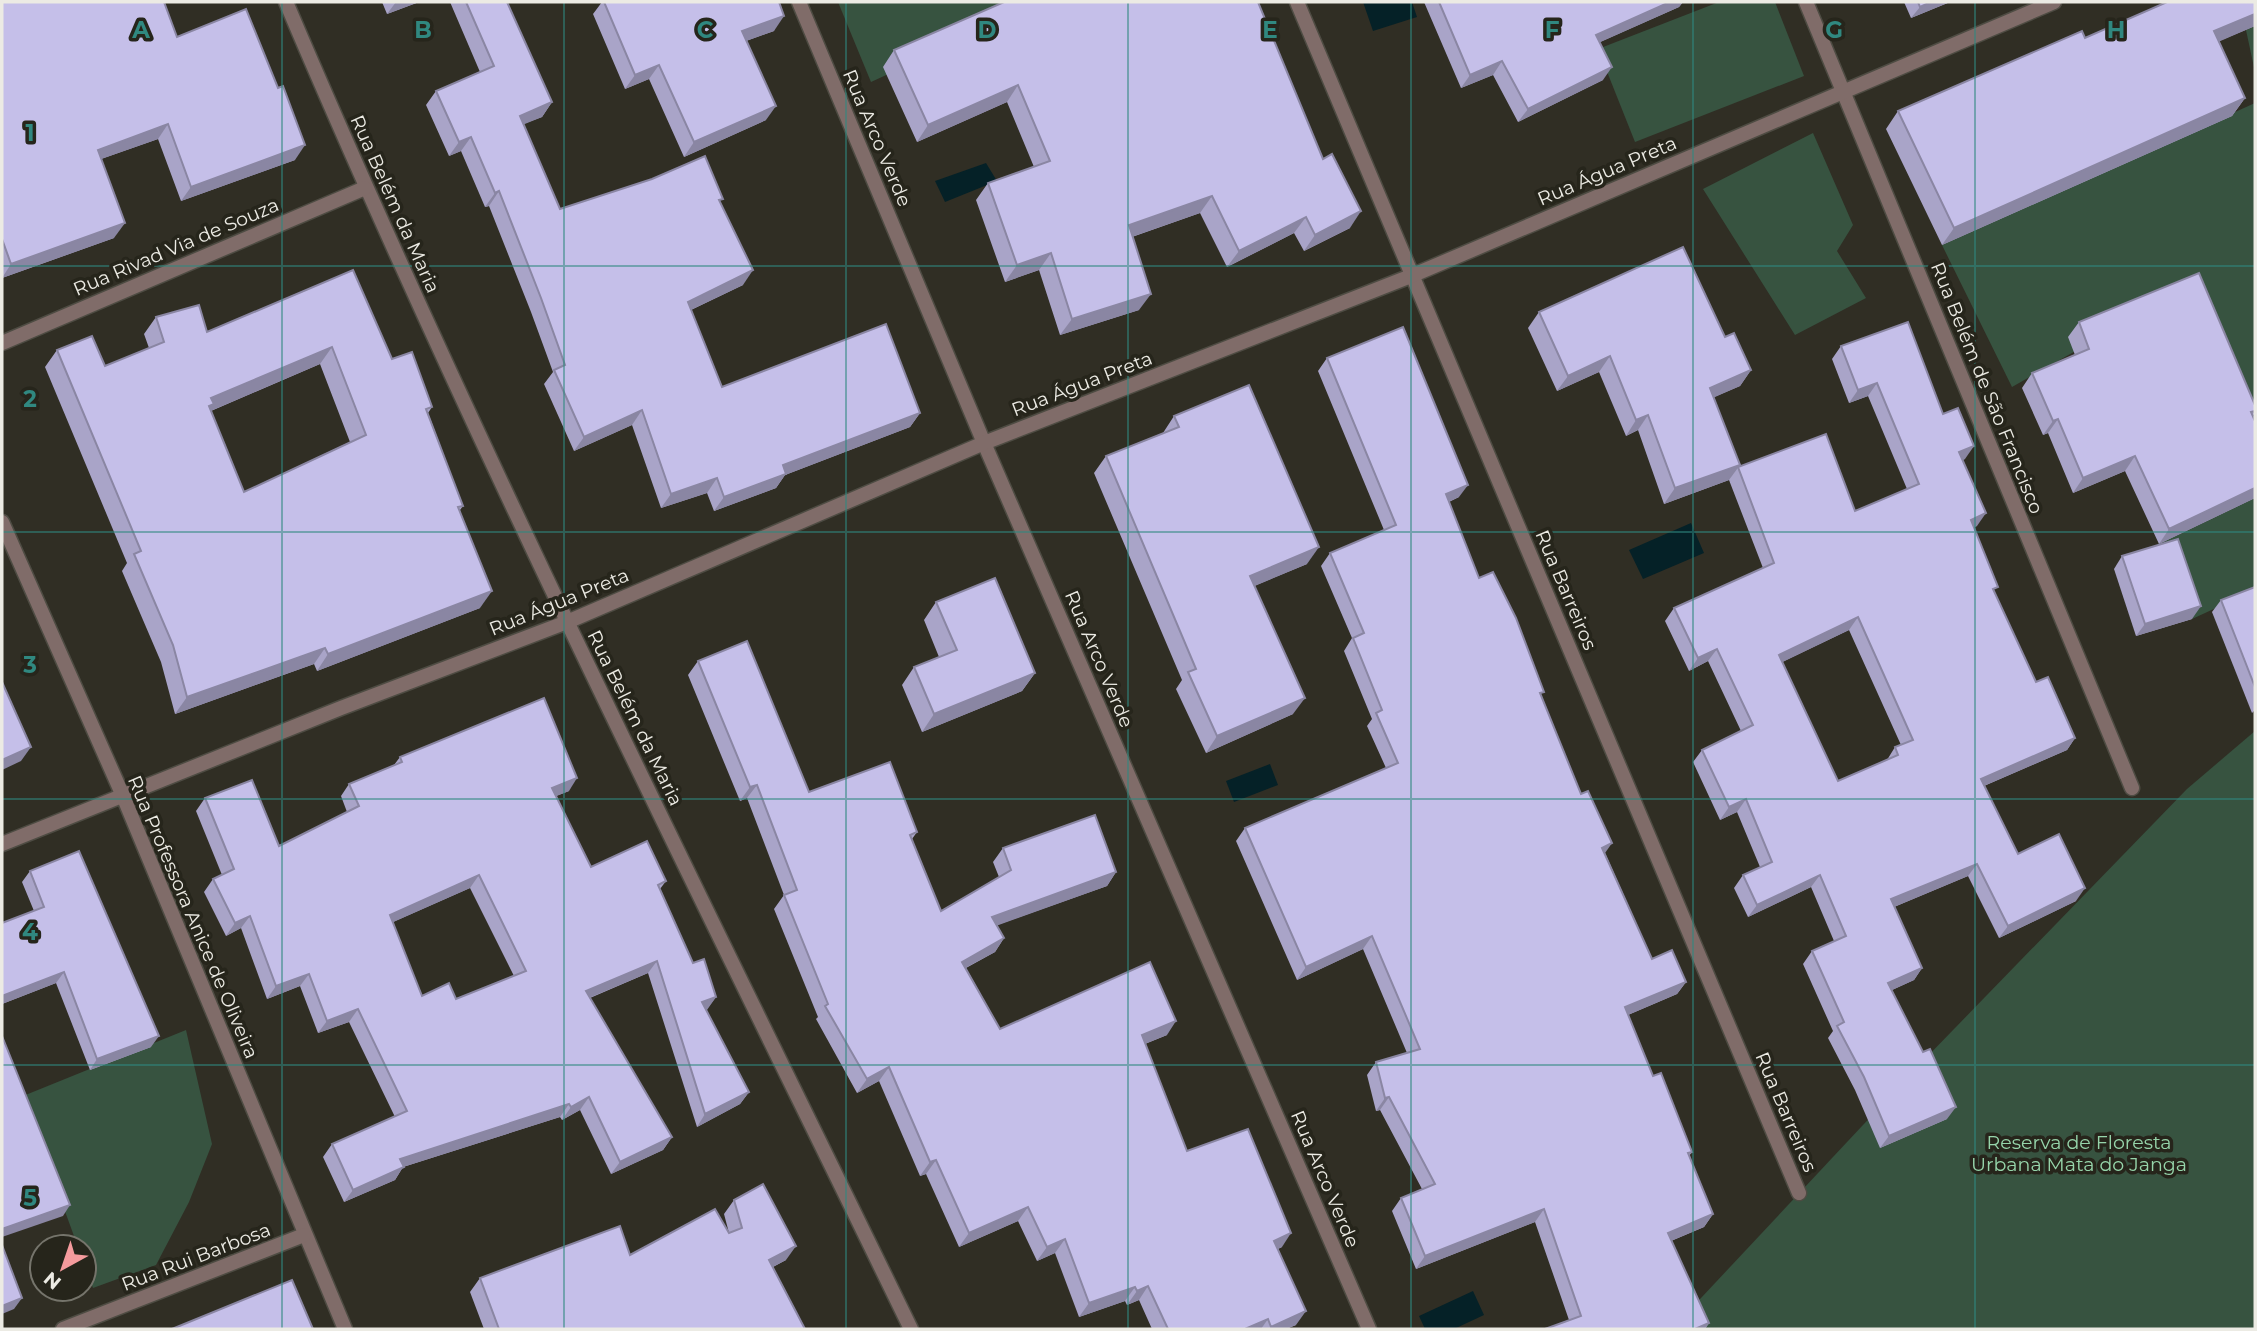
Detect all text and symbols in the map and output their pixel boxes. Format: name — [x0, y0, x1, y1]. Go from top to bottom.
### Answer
text: A — [131, 16, 150, 44]
text: B — [414, 16, 432, 44]
text: C — [697, 16, 714, 44]
text: D — [978, 16, 997, 44]
text: E — [1262, 16, 1278, 44]
text: F — [1545, 16, 1560, 44]
text: G — [1825, 16, 1843, 44]
text: H — [2107, 16, 2125, 44]
street label: Rua Arco Verde — [838, 66, 916, 210]
street label: Rua Belém da Maria — [345, 111, 445, 297]
text: 1 — [25, 119, 35, 147]
street label: Rua Água Preta — [1534, 131, 1680, 211]
street label: Rua Rivad Via de Souza — [70, 193, 282, 301]
street label: Rua Belém de São Francisco — [1926, 259, 2048, 517]
street label: Rua Água Preta — [1008, 347, 1156, 421]
text: 2 — [23, 385, 37, 413]
street label: Rua Barreiros — [1530, 526, 1602, 654]
street label: Rua Água Preta — [486, 563, 632, 641]
street label: Rua Arco Verde — [1060, 587, 1138, 731]
street label: Rua Belém da Maria — [582, 626, 688, 810]
text: 3 — [22, 651, 37, 679]
street label: Rua Professora Anice de Oliveira — [123, 772, 263, 1062]
text: 4 — [22, 918, 38, 946]
street label: Rua Barreiros — [1750, 1048, 1822, 1176]
street label: Rua Arco Verde — [1286, 1107, 1364, 1251]
park label: Reserva de Floresta Urbana Mata do Janga — [1971, 1131, 2187, 1176]
text: 5 — [23, 1184, 37, 1212]
street label: Rua Rui Barbosa — [118, 1218, 274, 1296]
north arrow — [28, 1233, 98, 1303]
text: N — [39, 1267, 66, 1294]

